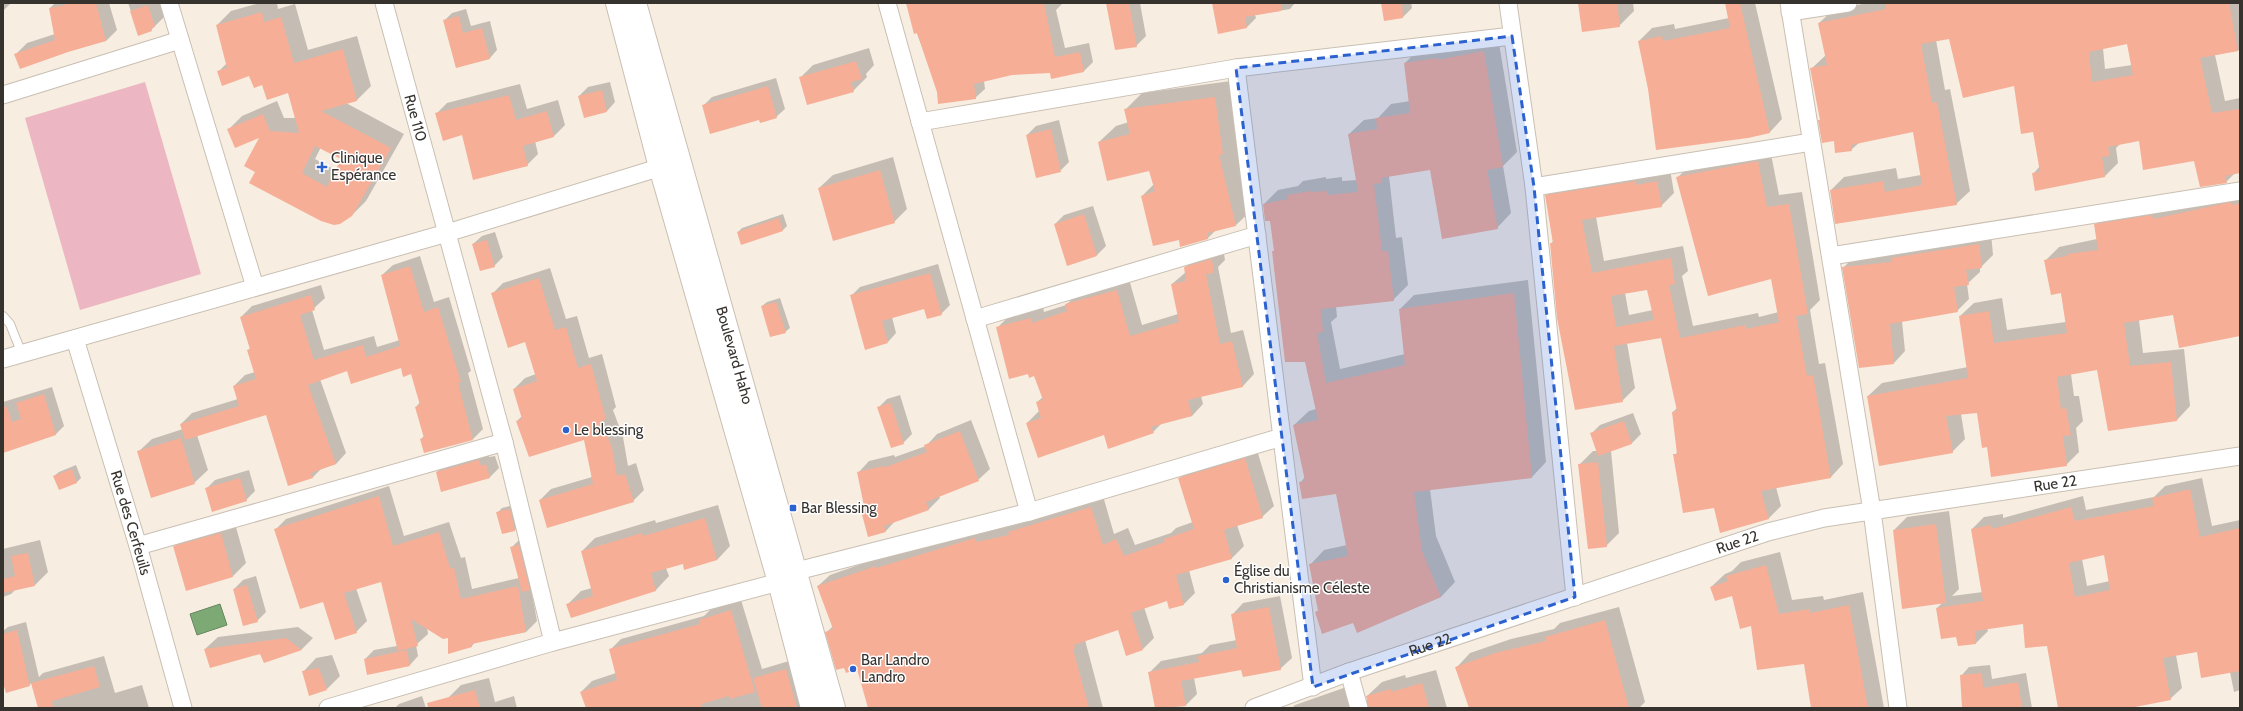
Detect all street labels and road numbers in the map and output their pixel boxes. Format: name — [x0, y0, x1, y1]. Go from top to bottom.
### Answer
street label: Rue 110 — [400, 92, 430, 143]
street label: Boulevard Haho — [712, 304, 757, 406]
street label: Rue des Cerfeuils — [107, 468, 155, 577]
street label: Rue 22 — [2032, 471, 2078, 496]
street label: Rue 22 — [1714, 527, 1761, 558]
street label: Rue 22 — [1406, 629, 1454, 660]

